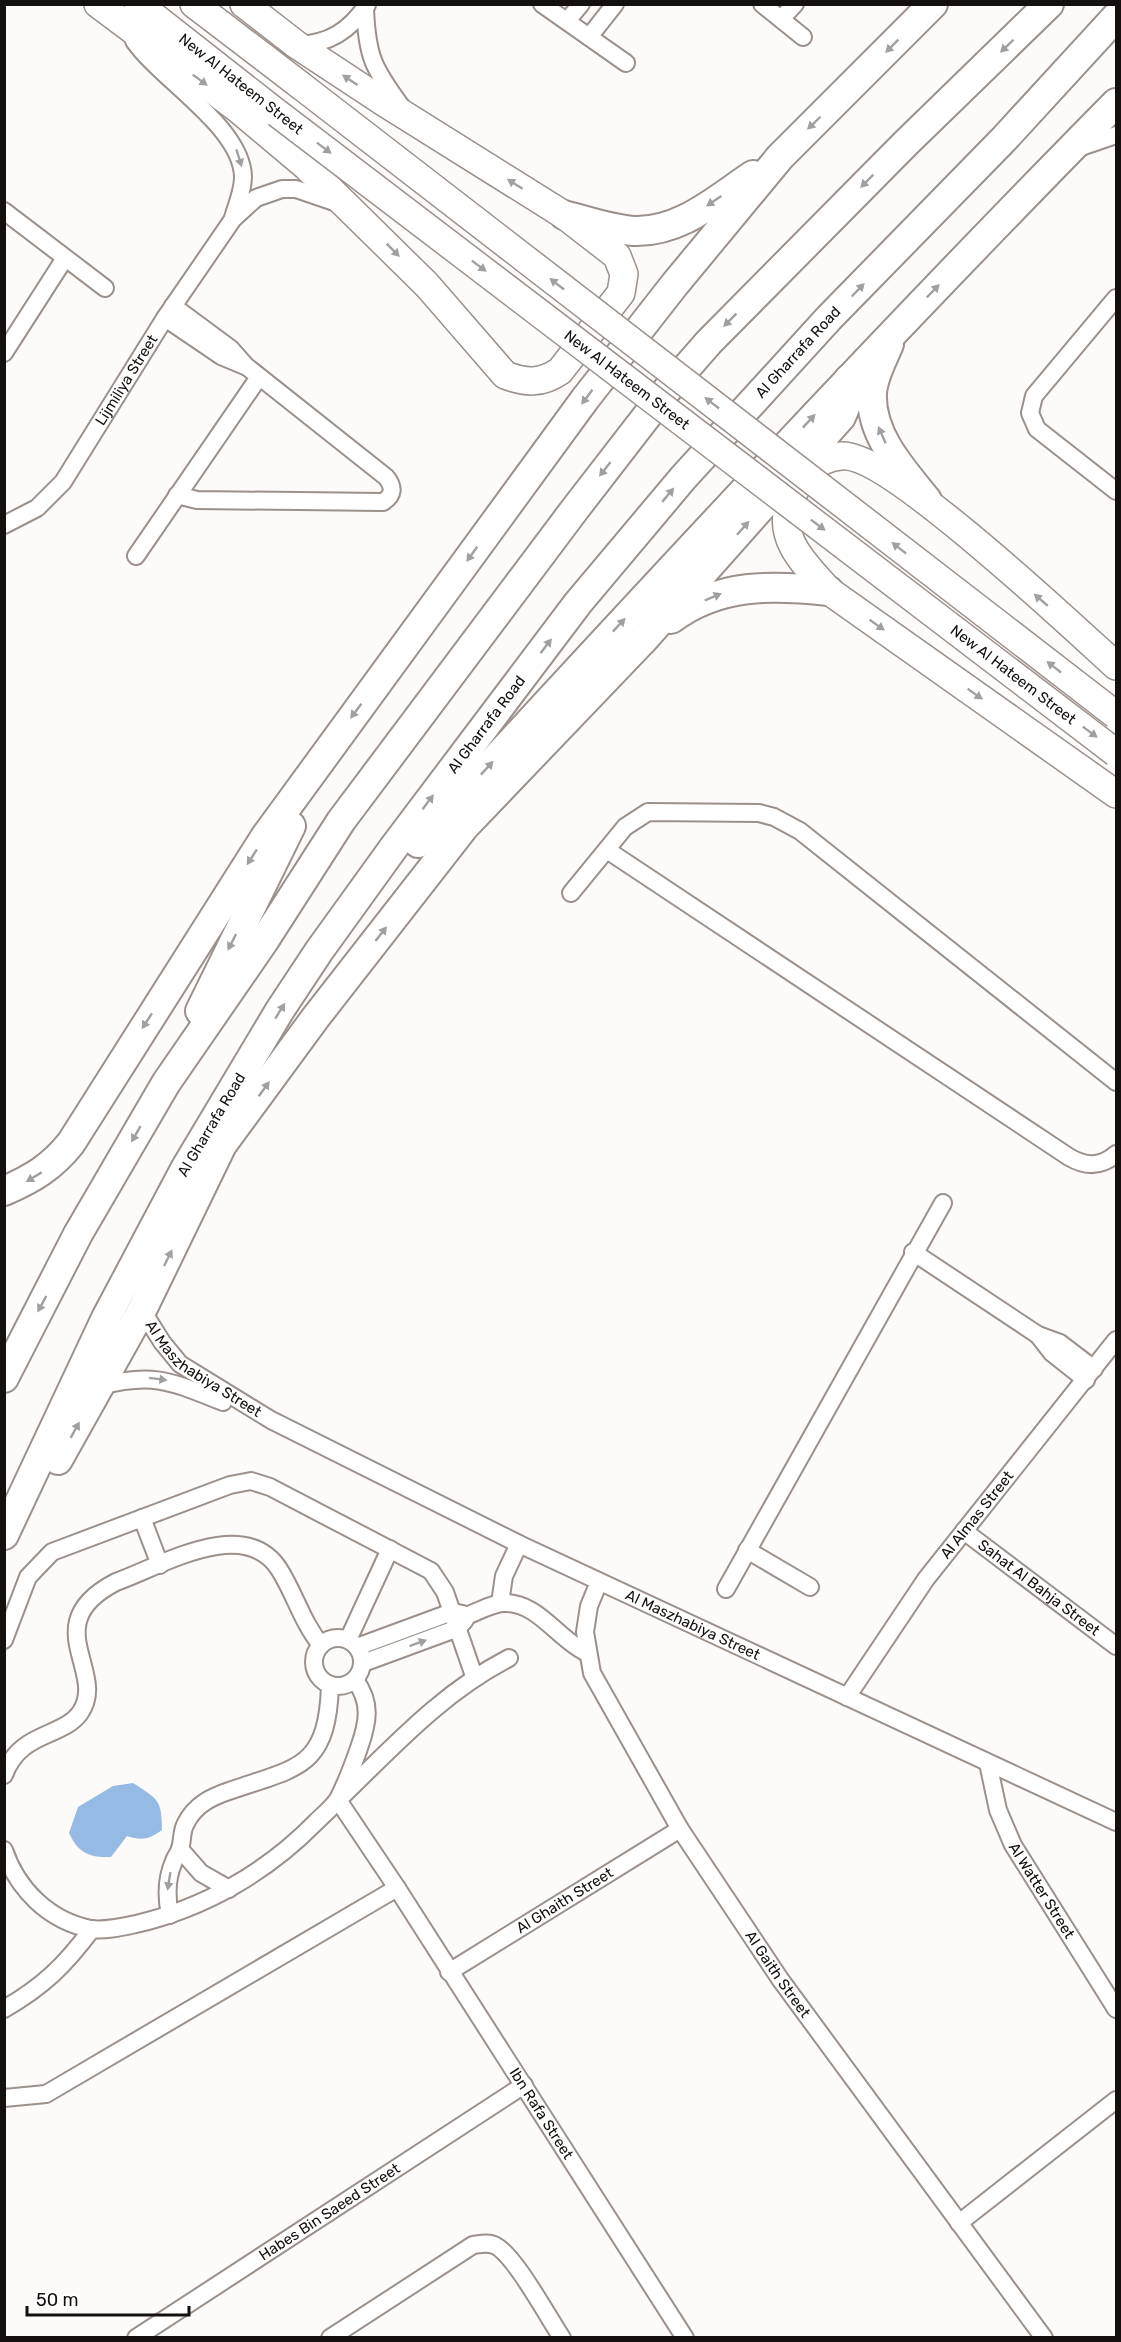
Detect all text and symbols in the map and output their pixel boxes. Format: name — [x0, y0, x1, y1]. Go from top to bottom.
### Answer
street label: New Al Hateem Street — [175, 30, 307, 138]
one-way arrow — [1001, 38, 1015, 52]
one-way arrow — [885, 39, 899, 54]
one-way arrow — [192, 74, 207, 86]
one-way arrow — [342, 75, 358, 86]
one-way arrow — [807, 116, 821, 130]
one-way arrow — [316, 142, 332, 154]
one-way arrow — [235, 149, 244, 167]
one-way arrow — [861, 174, 875, 188]
one-way arrow — [507, 179, 523, 190]
one-way arrow — [706, 196, 722, 207]
one-way arrow — [386, 243, 400, 257]
one-way arrow — [471, 260, 487, 273]
one-way arrow — [550, 278, 565, 290]
one-way arrow — [850, 283, 864, 297]
one-way arrow — [926, 283, 940, 298]
street label: Al Gharrafa Road — [752, 303, 844, 402]
one-way arrow — [724, 313, 738, 327]
street label: New Al Hateem Street — [561, 326, 693, 434]
street label: Lijmiliya Street — [91, 331, 161, 429]
one-way arrow — [582, 389, 594, 404]
one-way arrow — [704, 397, 719, 409]
one-way arrow — [802, 414, 815, 429]
one-way arrow — [876, 426, 886, 444]
one-way arrow — [600, 462, 612, 477]
one-way arrow — [662, 487, 675, 503]
one-way arrow — [810, 518, 825, 530]
one-way arrow — [736, 520, 750, 535]
one-way arrow — [892, 542, 907, 554]
one-way arrow — [466, 546, 478, 562]
one-way arrow — [704, 592, 722, 602]
one-way arrow — [1034, 594, 1049, 607]
one-way arrow — [611, 618, 625, 632]
one-way arrow — [868, 619, 884, 631]
street label: New Al Hateem Street — [947, 621, 1080, 728]
one-way arrow — [539, 638, 552, 654]
one-way arrow — [1046, 661, 1061, 673]
street label: Al Gharrafa Road — [444, 672, 529, 777]
one-way arrow — [966, 688, 982, 700]
one-way arrow — [350, 703, 363, 719]
one-way arrow — [1082, 726, 1097, 738]
one-way arrow — [479, 762, 493, 776]
one-way arrow — [422, 794, 435, 810]
one-way arrow — [247, 849, 258, 865]
one-way arrow — [375, 926, 387, 941]
one-way arrow — [227, 934, 237, 951]
one-way arrow — [274, 1003, 285, 1019]
one-way arrow — [142, 1013, 153, 1029]
street label: Al Gharrafa Road — [174, 1070, 249, 1180]
one-way arrow — [258, 1081, 270, 1097]
one-way arrow — [131, 1126, 142, 1142]
one-way arrow — [25, 1172, 42, 1182]
one-way arrow — [163, 1249, 172, 1266]
one-way arrow — [37, 1295, 47, 1313]
street label: Al Maszhabiya Street — [142, 1317, 265, 1421]
one-way arrow — [148, 1375, 167, 1384]
one-way arrow — [70, 1421, 80, 1438]
street label: Al Almas Street — [937, 1467, 1017, 1562]
street label: Sahat Al Bahja Street — [974, 1536, 1104, 1640]
street label: Al Maszhabiya Street — [623, 1586, 763, 1664]
one-way arrow — [409, 1638, 427, 1648]
street label: Al Watter Street — [1005, 1839, 1079, 1942]
street label: Al Ghaith Street — [513, 1864, 617, 1937]
one-way arrow — [164, 1871, 173, 1890]
street label: Al Gaith Street — [741, 1927, 814, 2021]
street label: Ibn Rafa Street — [506, 2065, 577, 2163]
street label: Habes Bin Saeed Street — [256, 2159, 403, 2264]
scale bar — [27, 2279, 189, 2317]
text: 50 m — [36, 2289, 79, 2311]

